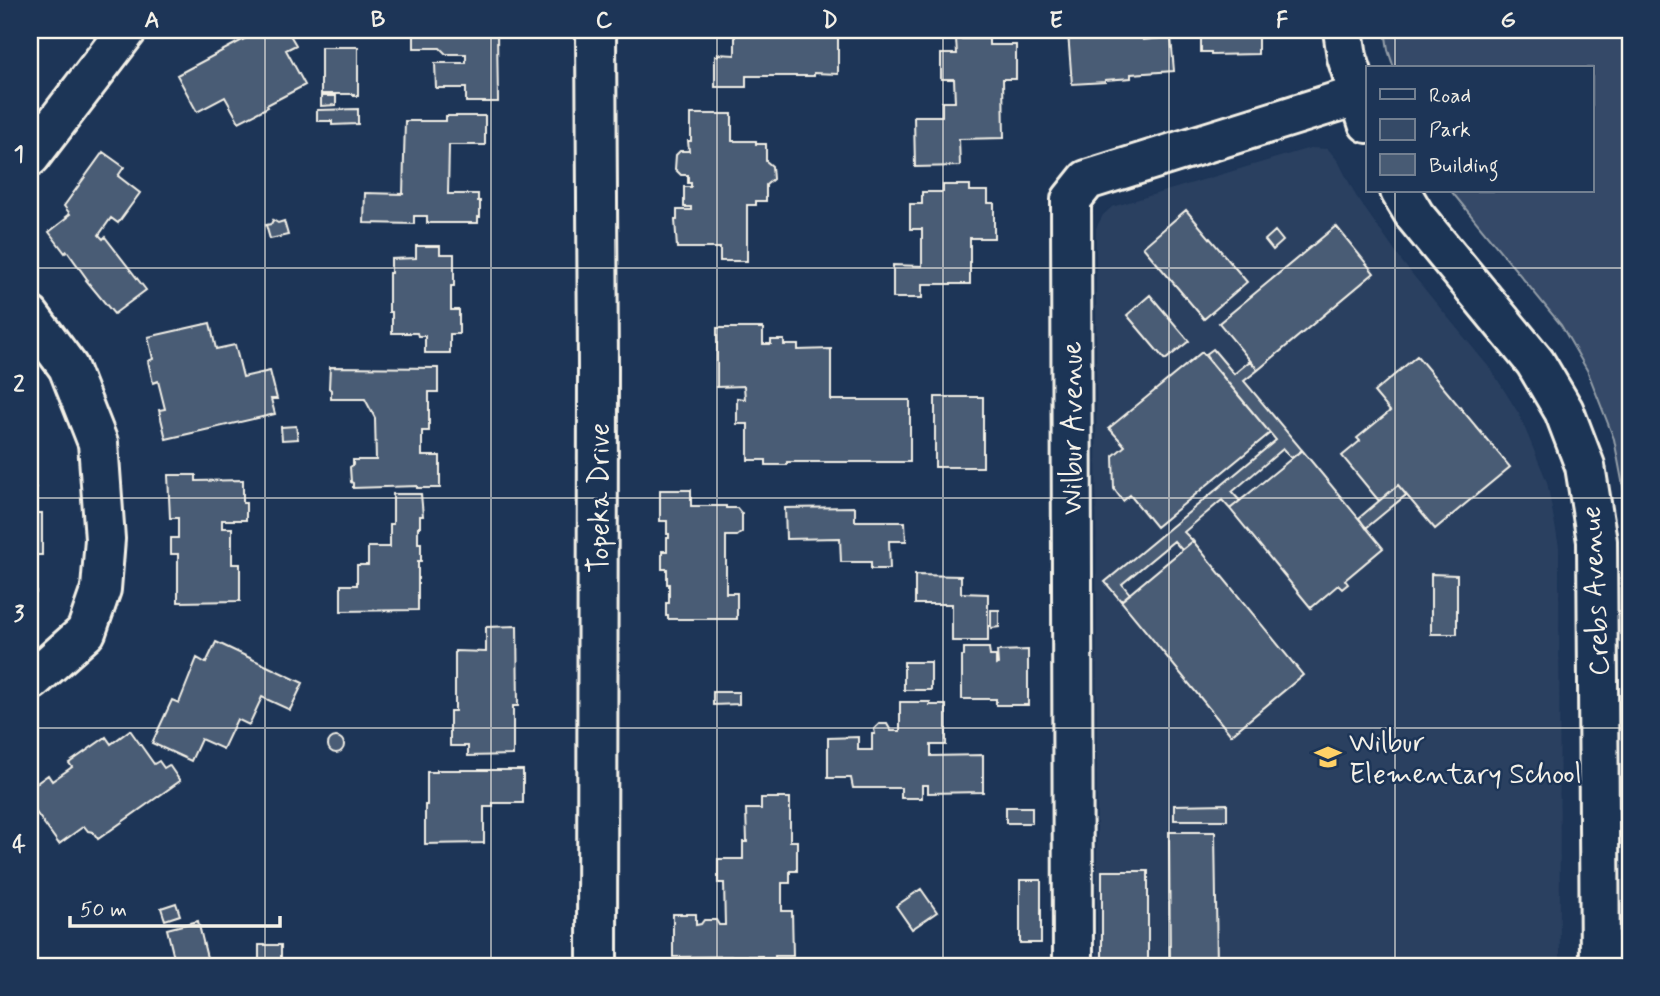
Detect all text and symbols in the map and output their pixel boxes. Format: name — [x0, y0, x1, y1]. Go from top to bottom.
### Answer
text: A — [144, 6, 160, 36]
text: B — [371, 6, 386, 36]
text: C — [596, 6, 613, 36]
text: D — [822, 6, 838, 36]
text: E — [1049, 6, 1063, 36]
text: F — [1276, 6, 1288, 36]
text: G — [1500, 6, 1516, 36]
legend — [1366, 66, 1594, 192]
text: Road — [1429, 82, 1471, 110]
text: Park — [1429, 116, 1471, 144]
text: 1 — [14, 140, 24, 170]
text: Building — [1429, 152, 1499, 182]
street label: Wilbur Avenue — [1055, 341, 1092, 515]
text: 2 — [13, 370, 25, 400]
street label: Topeka Drive — [582, 423, 619, 573]
street label: Crebs Avenue — [1574, 505, 1619, 677]
text: 3 — [14, 600, 25, 630]
place label: Wilbur Elementary School — [1349, 725, 1582, 794]
school or university icon: Wilbur Elementary School — [1313, 742, 1343, 772]
text: 4 — [12, 830, 26, 860]
scale bar — [70, 884, 280, 928]
text: 50 m — [80, 896, 127, 924]

